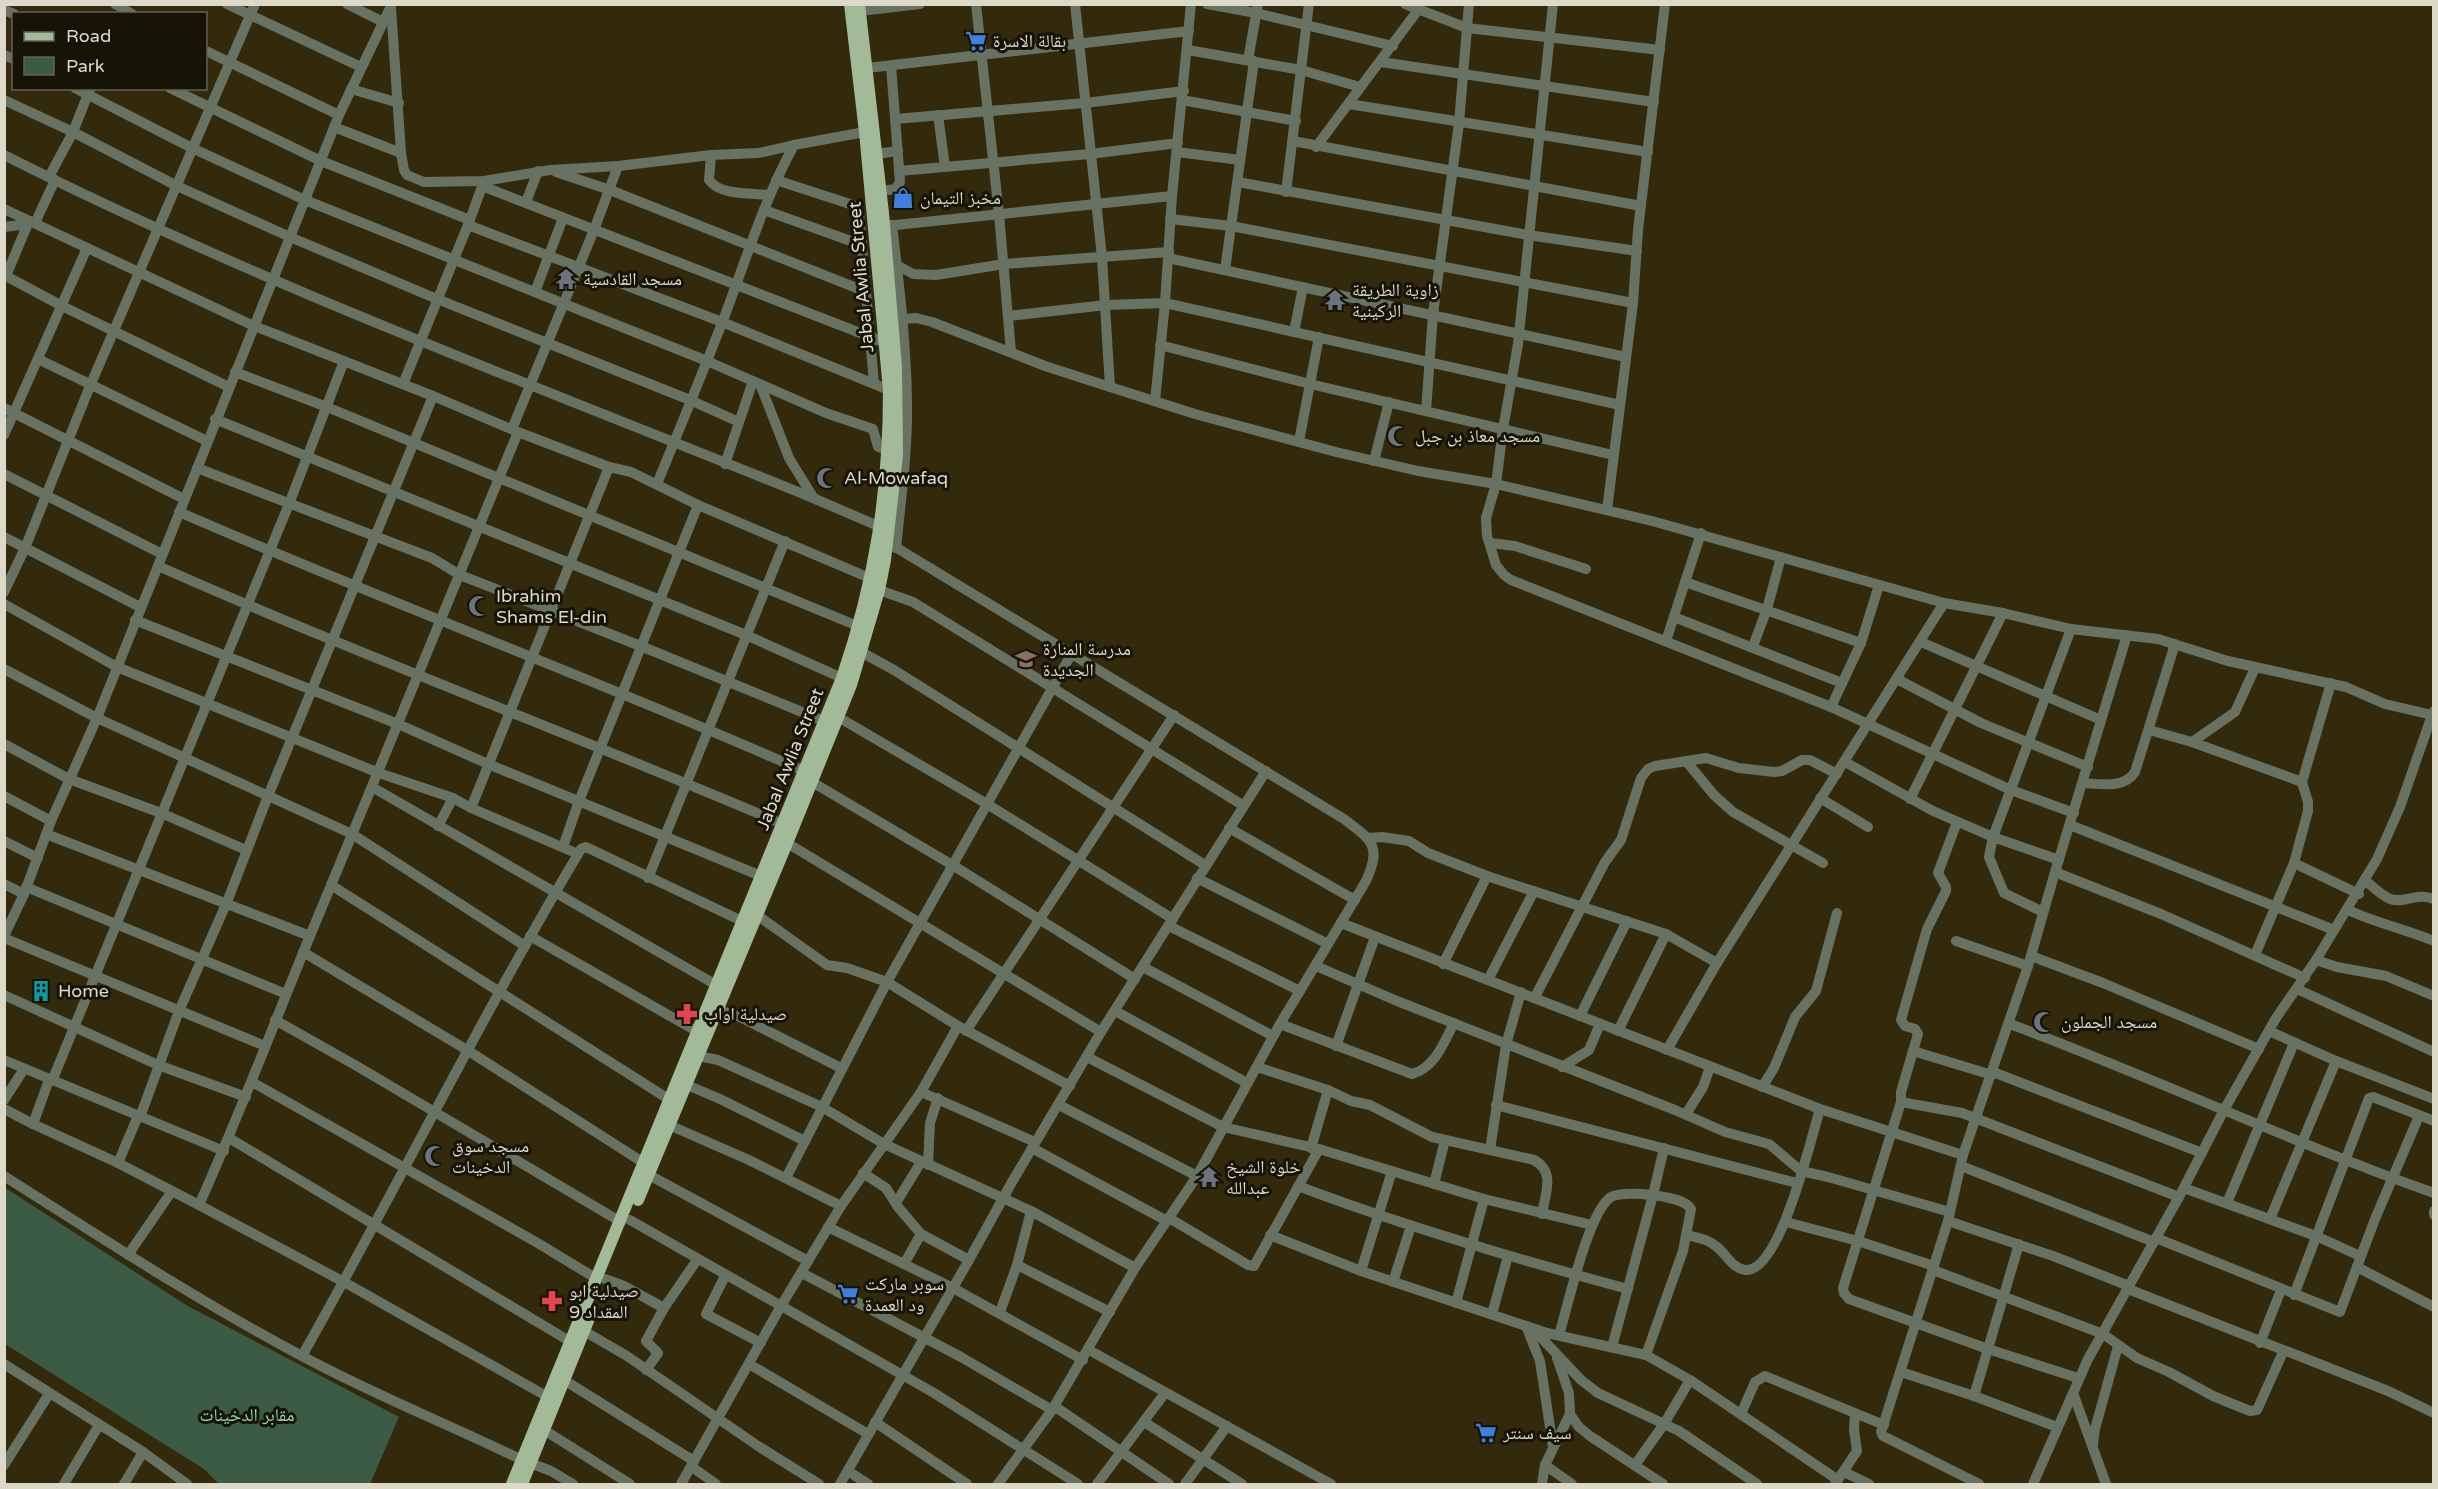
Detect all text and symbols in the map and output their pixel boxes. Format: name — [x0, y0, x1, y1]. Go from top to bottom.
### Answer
legend — [12, 12, 207, 90]
text: Road — [66, 25, 111, 47]
supermarket icon: بقالة الاسرة — [964, 29, 988, 53]
place label: بقالة الاسرة — [993, 30, 1066, 52]
text: Park — [66, 55, 105, 77]
shop icon: مخبز التيمان — [891, 186, 915, 210]
place label: مخبز التيمان — [920, 187, 1001, 209]
street label: Jabal Awlia Street — [843, 201, 879, 353]
temple icon: مسجد القادسية — [554, 267, 578, 291]
place label: مسجد القادسية — [583, 268, 682, 290]
place label: زاوية الطريقة الركينية — [1352, 279, 1439, 322]
temple icon: زاوية الطريقة الركينية — [1323, 288, 1347, 312]
mosque icon: مسجد معاذ بن جبل — [1386, 424, 1410, 448]
place label: مسجد معاذ بن جبل — [1415, 425, 1540, 447]
mosque icon: Al-Mowafaq — [815, 466, 839, 490]
place label: Al-Mowafaq — [844, 467, 948, 489]
place label: Ibrahim Shams El-din — [496, 585, 607, 628]
mosque icon: Ibrahim Shams El-din — [467, 594, 491, 618]
place label: مدرسة المنارة الجديدة — [1043, 638, 1131, 681]
school or university icon: مدرسة المنارة الجديدة — [1014, 647, 1038, 671]
street label: Jabal Awlia Street — [751, 685, 829, 833]
building icon: Home — [29, 979, 53, 1003]
place label: Home — [58, 980, 109, 1002]
pharmacy icon: صيدلية اواب — [675, 1002, 699, 1026]
place label: صيدلية اواب — [704, 1003, 787, 1025]
mosque icon: مسجد الجملون — [2032, 1010, 2056, 1034]
place label: مسجد الجملون — [2061, 1011, 2157, 1033]
place label: مسجد سوق الدخينات — [452, 1135, 529, 1178]
mosque icon: مسجد سوق الدخينات — [423, 1144, 447, 1168]
place label: خلوة الشيخ عبدالله — [1226, 1156, 1301, 1199]
temple icon: خلوة الشيخ عبدالله — [1197, 1165, 1221, 1189]
place label: سوبر ماركت ود العمدة — [865, 1273, 944, 1316]
place label: صيدلية ابو المقداد 9 — [569, 1280, 639, 1323]
supermarket icon: سوبر ماركت ود العمدة — [836, 1282, 860, 1306]
pharmacy icon: صيدلية ابو المقداد 9 — [540, 1289, 564, 1313]
park label: مقابر الدخينات — [200, 1404, 294, 1426]
supermarket icon: سيف سنتر — [1474, 1421, 1498, 1445]
place label: سيف سنتر — [1502, 1422, 1572, 1444]

